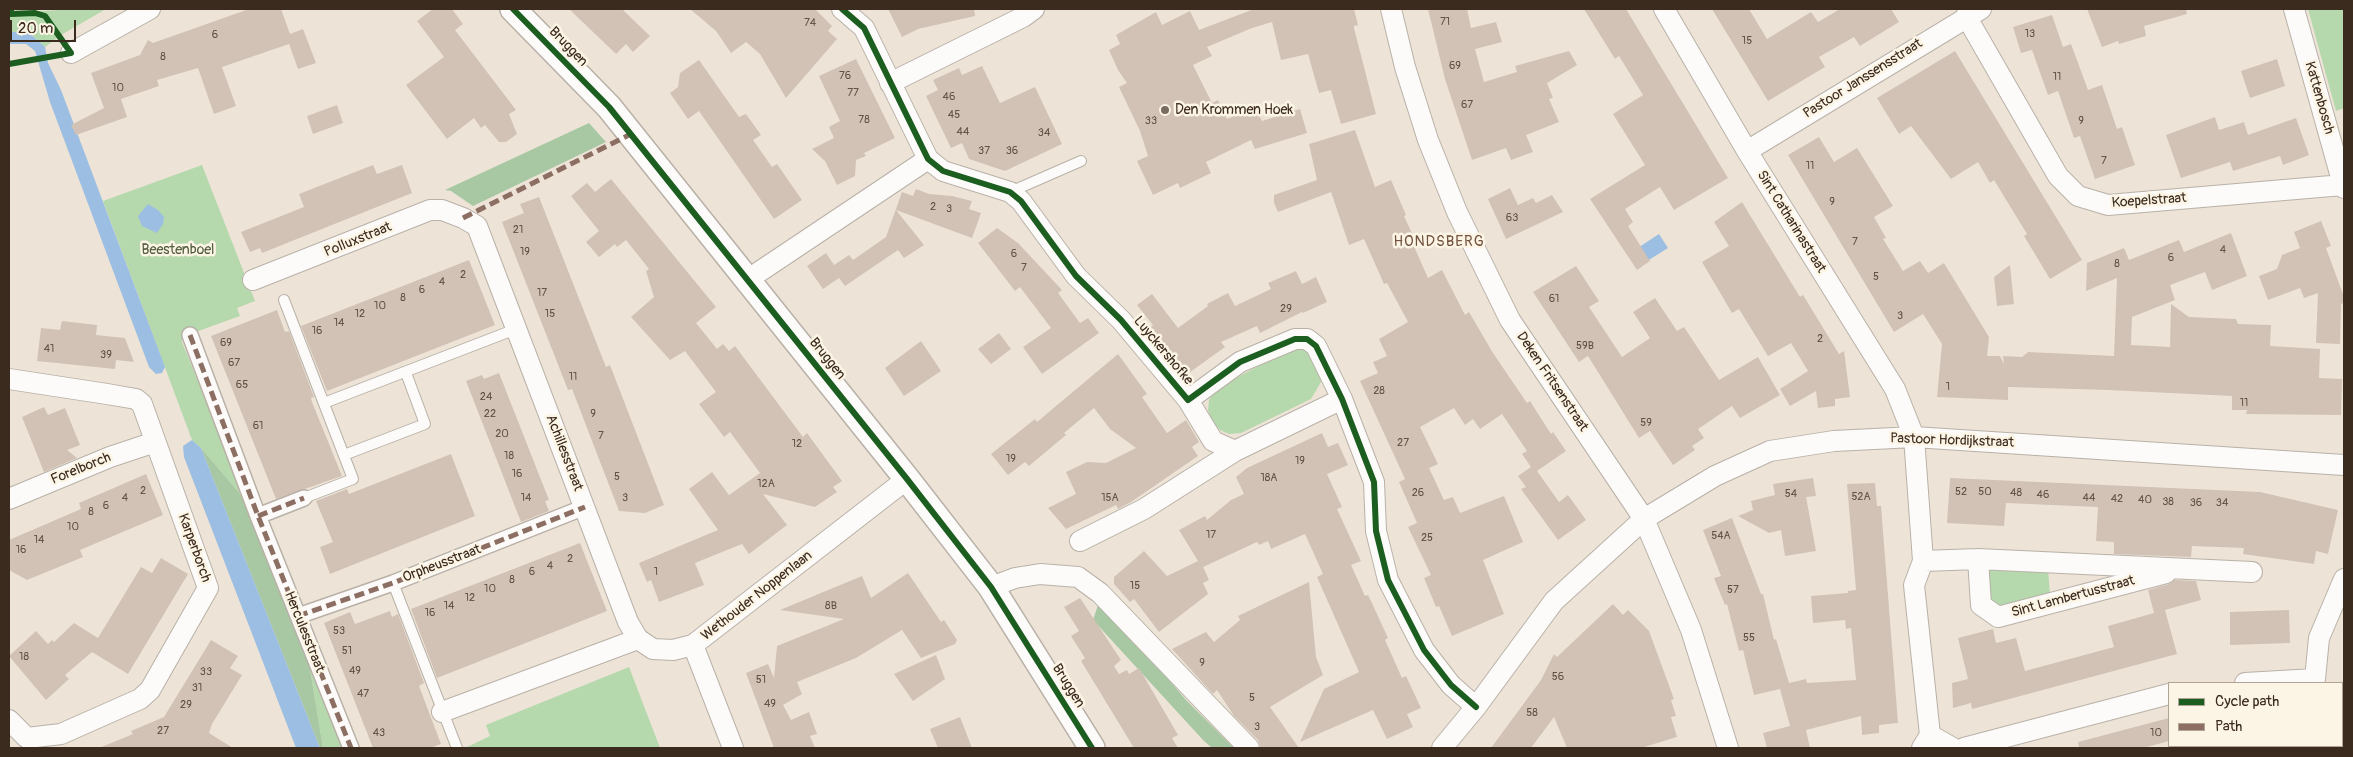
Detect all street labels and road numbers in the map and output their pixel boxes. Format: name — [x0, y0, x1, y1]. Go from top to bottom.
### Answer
street label: Bruggen — [545, 24, 591, 70]
street label: Pastoor Janssensstraat — [1800, 36, 1926, 122]
street label: Kattenbosch — [2301, 60, 2337, 136]
street label: Sint Catharinastraat — [1753, 168, 1829, 276]
street label: Koepelstraat — [2111, 190, 2187, 212]
street label: Polluxstraat — [322, 219, 394, 261]
street label: Luyckershofke — [1129, 313, 1197, 389]
street label: Deken Fritsenstraat — [1513, 329, 1591, 435]
street label: Bruggen — [805, 335, 849, 383]
street label: Achillesstraat — [542, 412, 586, 494]
street label: Pastoor Hordijkstraat — [1890, 430, 2014, 452]
street label: Forelborch — [49, 449, 113, 489]
street label: Karperborch — [174, 512, 214, 584]
street label: Orpheusstraat — [401, 541, 483, 587]
street label: Wethouder Noppenlaan — [698, 547, 816, 645]
street label: Sint Lambertusstraat — [2010, 572, 2136, 622]
street label: Herculesstraat — [280, 589, 328, 675]
street label: Bruggen — [1048, 661, 1088, 711]

